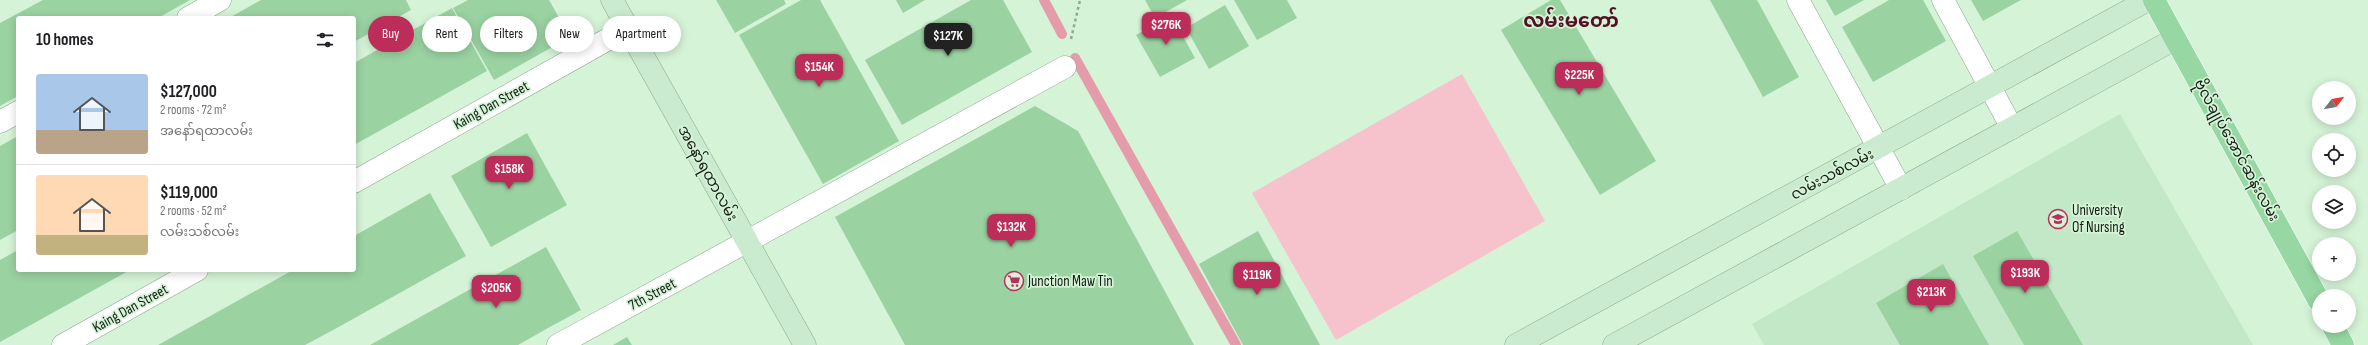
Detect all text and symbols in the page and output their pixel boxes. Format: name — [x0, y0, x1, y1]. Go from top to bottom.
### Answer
district label: လမ်းမတော် — [1523, 7, 1619, 33]
pin: $276K — [1138, 12, 1194, 46]
chip: Buy — [368, 16, 414, 52]
chip: Rent — [422, 16, 472, 52]
chip: Filters — [480, 16, 537, 52]
chip: New — [545, 16, 594, 52]
chip: Apartment — [602, 16, 681, 52]
text: $276K — [1151, 17, 1181, 33]
pin: $127K — [920, 23, 976, 57]
text: $127K — [933, 28, 963, 44]
icon: filters — [314, 29, 336, 51]
text: 10 homes — [36, 30, 93, 50]
pin: $154K — [791, 54, 847, 88]
text: $154K — [804, 59, 834, 75]
pin: $225K — [1551, 62, 1607, 96]
text: $225K — [1564, 67, 1594, 83]
street label: ဗိုလ်ချုပ်အောင်ဆန်းလမ်း — [2188, 75, 2284, 226]
street label: Kaing Dan Street — [450, 77, 533, 134]
north arrow — [2312, 81, 2356, 125]
map controls — [2312, 81, 2356, 333]
text: $127,000 — [160, 82, 217, 102]
icon: home — [68, 90, 116, 138]
text: 2 rooms · 72 m² — [160, 102, 226, 118]
street label: အနော်ရထာလမ်း — [672, 121, 743, 226]
text: အနော်ရထာလမ်း — [160, 123, 253, 139]
button: locate — [2312, 133, 2356, 177]
street label: လမ်းသစ်လမ်း — [1787, 144, 1877, 204]
pin: $158K — [481, 156, 537, 190]
text: $158K — [494, 161, 524, 177]
text: $119,000 — [160, 183, 218, 203]
button: layers — [2312, 185, 2356, 229]
icon: home — [68, 191, 116, 239]
place label: University Of Nursing — [2072, 201, 2125, 237]
text: 2 rooms · 52 m² — [160, 203, 227, 219]
school or university icon: University Of Nursing — [2047, 208, 2069, 230]
pin: $132K — [983, 214, 1039, 248]
text: $132K — [996, 219, 1026, 235]
text: လမ်းသစ်လမ်း — [160, 224, 239, 240]
button: + — [2312, 237, 2356, 281]
pin: $193K — [1997, 260, 2053, 294]
pin: $119K — [1229, 262, 1285, 296]
text: $193K — [2010, 265, 2040, 281]
text: $119K — [1242, 267, 1272, 283]
supermarket icon: Junction Maw Tin — [1003, 270, 1025, 292]
place label: Junction Maw Tin — [1027, 272, 1113, 291]
street label: 7th Street — [625, 274, 680, 315]
pin: $205K — [468, 275, 524, 309]
pin: $213K — [1903, 279, 1959, 313]
street label: Kaing Dan Street — [89, 280, 172, 337]
text: $205K — [481, 280, 511, 296]
text: $213K — [1916, 284, 1946, 300]
button: − — [2312, 289, 2356, 333]

